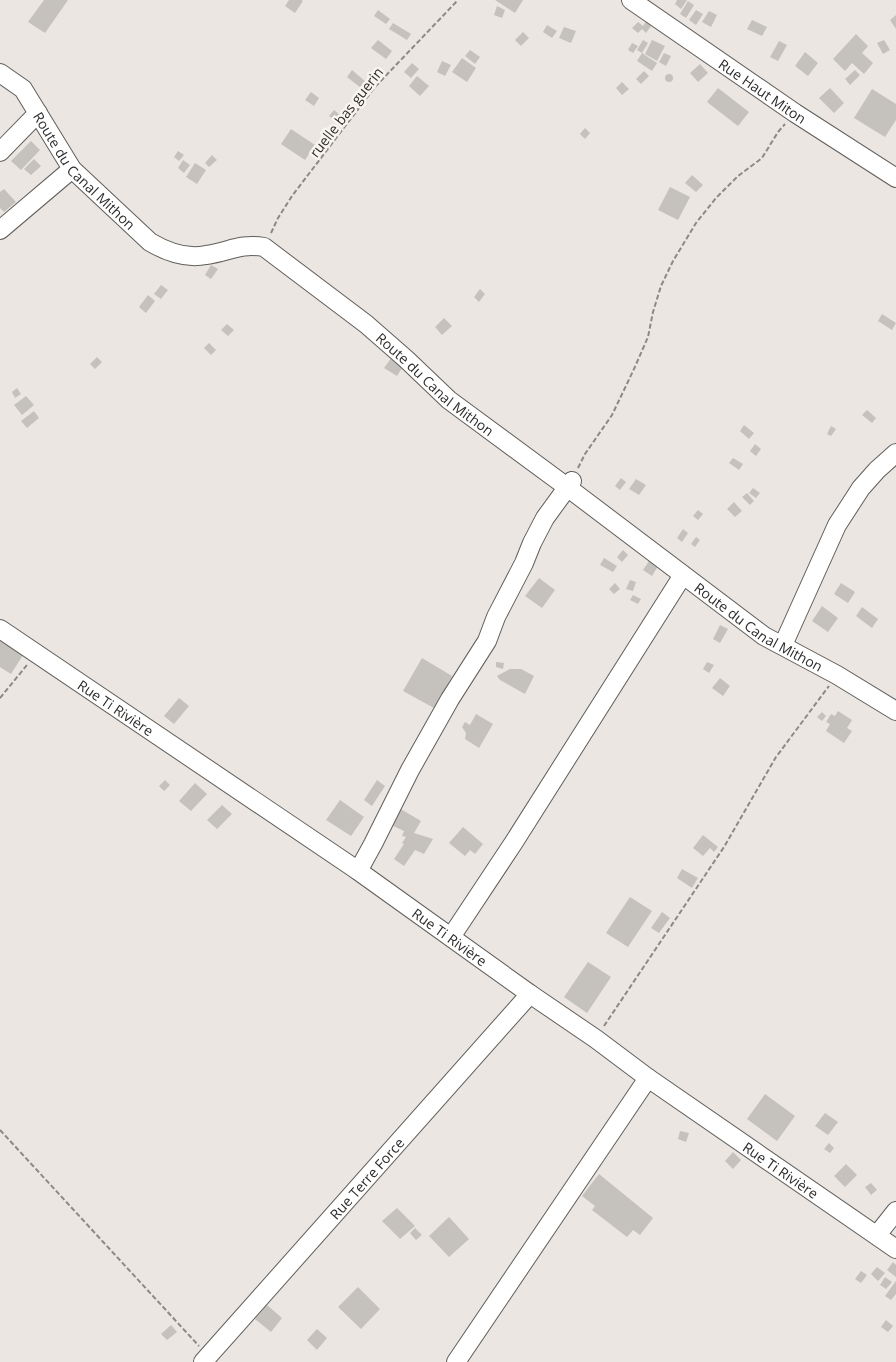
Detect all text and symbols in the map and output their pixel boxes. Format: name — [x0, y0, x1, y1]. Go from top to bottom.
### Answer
street label: Rue Haut Miton — [715, 54, 810, 127]
street label: ruelle bas guerin — [305, 63, 387, 161]
street label: Route du Canal Mithon — [30, 108, 140, 233]
street label: Route du Canal Mithon — [372, 328, 498, 440]
street label: Route du Canal Mithon — [691, 578, 826, 675]
street label: Rue Ti Rivière — [74, 675, 158, 740]
street label: Rue Ti Rivière — [409, 903, 491, 970]
street label: Rue Terre Force — [325, 1133, 408, 1223]
street label: Rue Ti Rivière — [739, 1137, 823, 1203]

